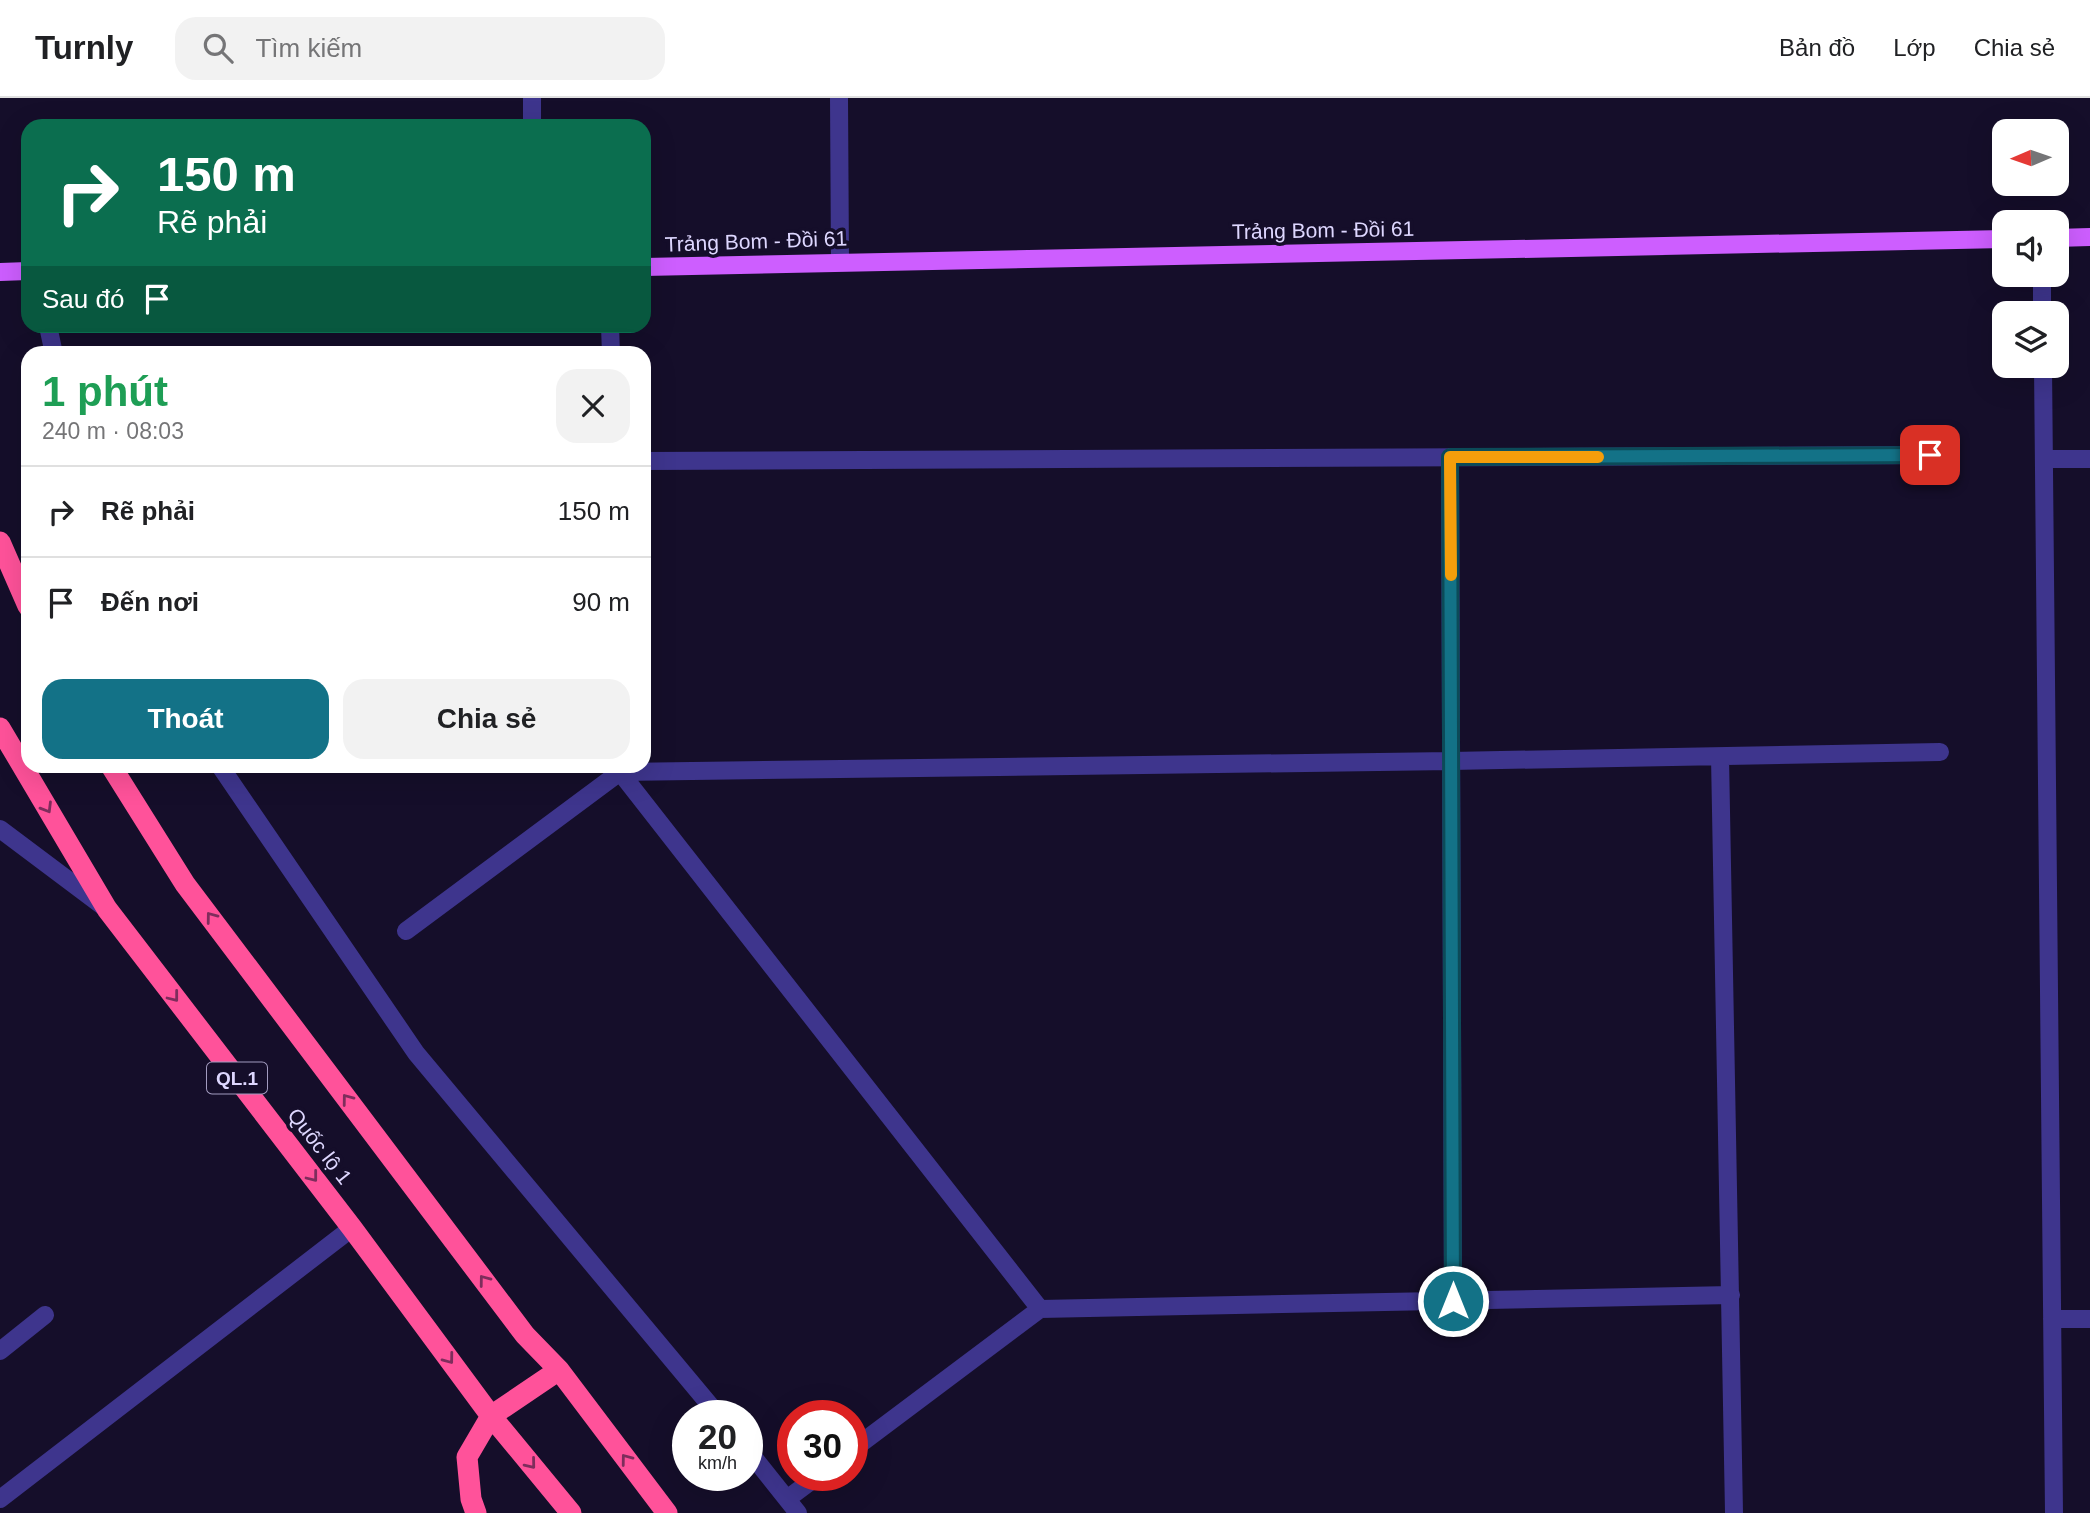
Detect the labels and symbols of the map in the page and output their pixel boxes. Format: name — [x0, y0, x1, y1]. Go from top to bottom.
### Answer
north arrow — [1992, 119, 2068, 196]
street label: Trảng Bom - Đồi 61 — [1232, 217, 1414, 243]
street label: Trảng Bom - Đồi 61 — [664, 226, 848, 256]
pin — [1900, 425, 1960, 485]
one-way arrow — [38, 801, 51, 814]
one-way arrow — [206, 912, 219, 925]
one-way arrow — [165, 989, 178, 1001]
road number: QL.1 — [207, 1062, 267, 1094]
one-way arrow — [343, 1094, 356, 1106]
street label: Quốc lộ 1 — [283, 1104, 357, 1188]
one-way arrow — [304, 1169, 317, 1182]
position arrow — [1416, 1264, 1490, 1338]
one-way arrow — [480, 1276, 493, 1288]
one-way arrow — [441, 1351, 454, 1364]
speed limit sign: 30 — [777, 1400, 868, 1491]
one-way arrow — [621, 1454, 634, 1466]
one-way arrow — [523, 1457, 536, 1469]

